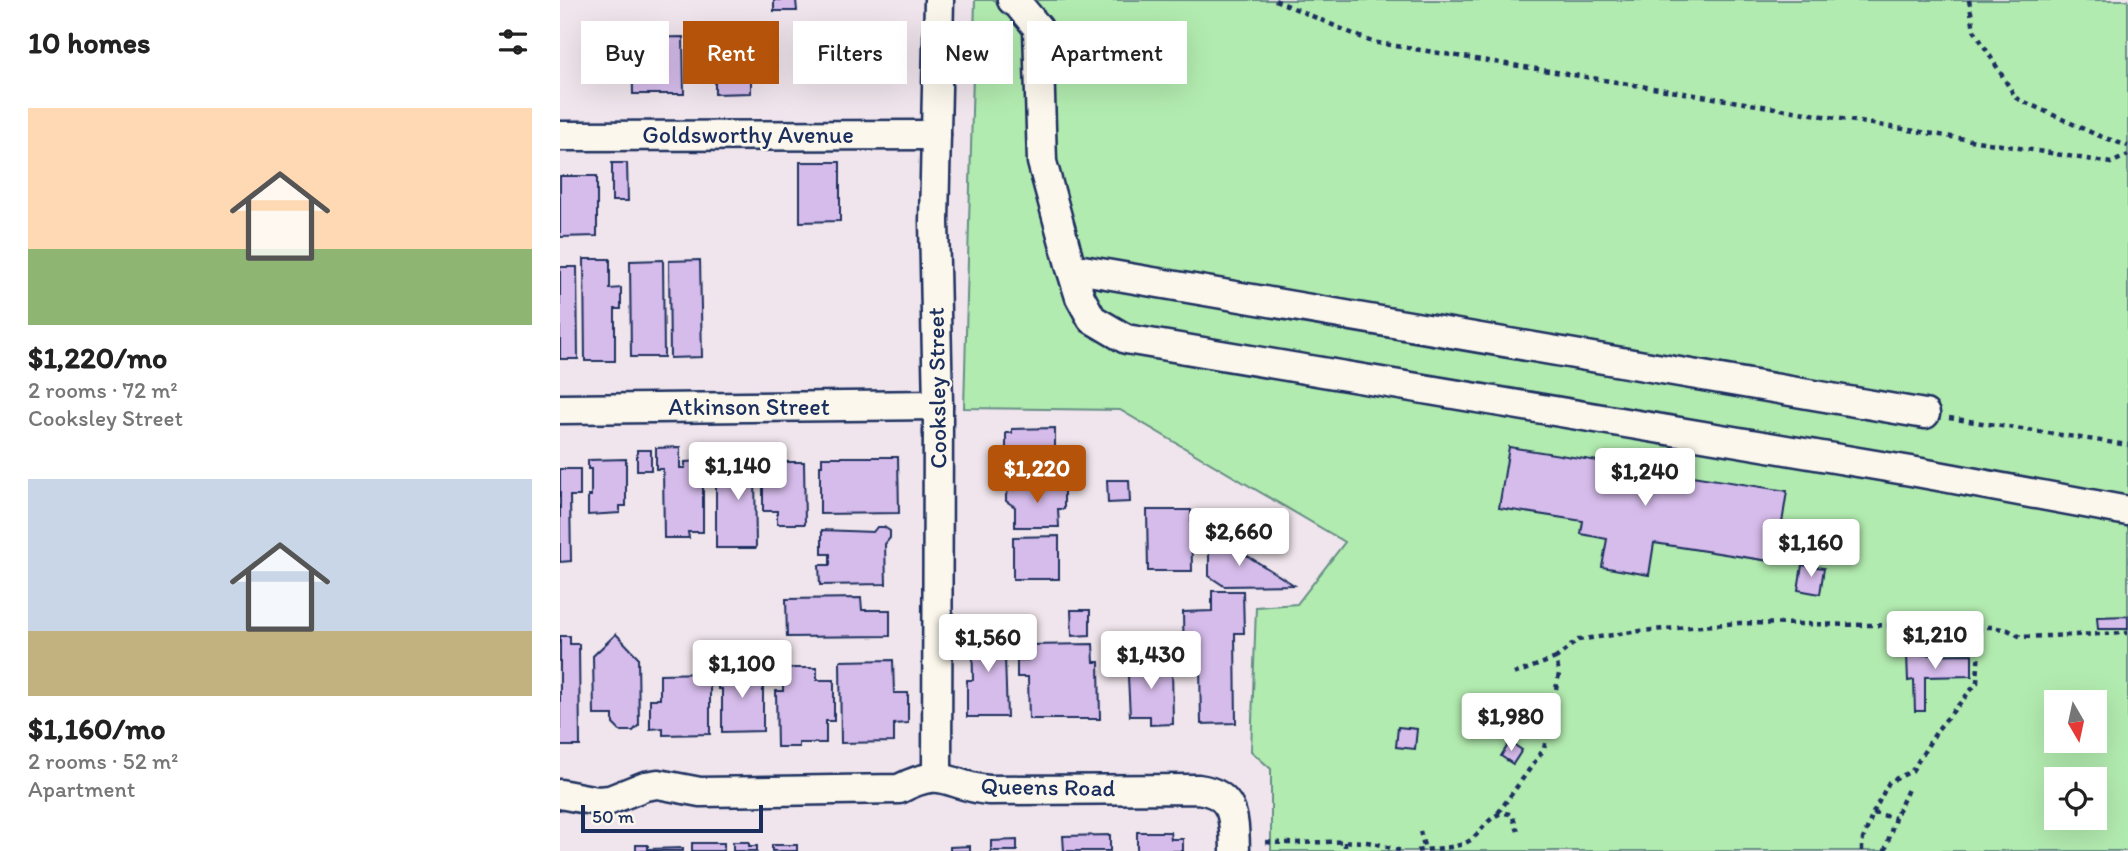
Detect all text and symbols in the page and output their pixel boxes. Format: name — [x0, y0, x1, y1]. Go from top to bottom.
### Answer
chip: Buy — [581, 21, 669, 84]
chip: Rent — [683, 21, 779, 84]
chip: Filters — [793, 21, 907, 84]
chip: New — [921, 21, 1013, 84]
chip: Apartment — [1027, 21, 1187, 84]
icon: filters — [494, 23, 532, 61]
text: 10 homes — [28, 24, 151, 61]
street label: Goldsworthy Avenue — [642, 120, 854, 149]
icon: home — [217, 153, 343, 279]
street label: Cooksley Street — [921, 307, 952, 469]
text: $1,220/mo — [28, 339, 167, 376]
text: 2 rooms · 72 m² — [28, 376, 178, 404]
street label: Atkinson Street — [668, 392, 830, 421]
text: Cooksley Street — [28, 404, 183, 432]
pin: $1,140 — [681, 442, 795, 502]
pin: $1,220 — [980, 446, 1094, 505]
pin: $1,240 — [1588, 448, 1702, 508]
text: $1,140 — [705, 451, 771, 479]
text: $1,220 — [1004, 454, 1070, 482]
text: $1,240 — [1611, 457, 1679, 485]
pin: $2,660 — [1182, 508, 1296, 568]
text: $2,660 — [1205, 517, 1273, 545]
pin: $1,160 — [1754, 520, 1868, 579]
icon: home — [217, 524, 343, 650]
text: $1,160 — [1779, 528, 1843, 556]
pin: $1,210 — [1878, 612, 1992, 671]
pin: $1,560 — [931, 614, 1045, 674]
text: $1,210 — [1903, 620, 1967, 648]
text: $1,560 — [955, 623, 1021, 651]
pin: $1,430 — [1094, 632, 1208, 691]
pin: $1,100 — [685, 640, 799, 700]
text: $1,430 — [1117, 640, 1185, 668]
text: $1,100 — [709, 649, 775, 677]
north arrow — [2044, 690, 2107, 752]
map controls — [2044, 690, 2107, 830]
pin: $1,980 — [1454, 694, 1568, 753]
text: $1,980 — [1478, 702, 1544, 730]
text: $1,160/mo — [28, 710, 166, 747]
text: 2 rooms · 52 m² — [28, 747, 178, 775]
button: locate — [2044, 767, 2107, 830]
street label: Queens Road — [980, 771, 1116, 802]
text: Apartment — [28, 775, 135, 803]
scale bar — [581, 802, 763, 834]
text: 50 m — [592, 805, 634, 828]

